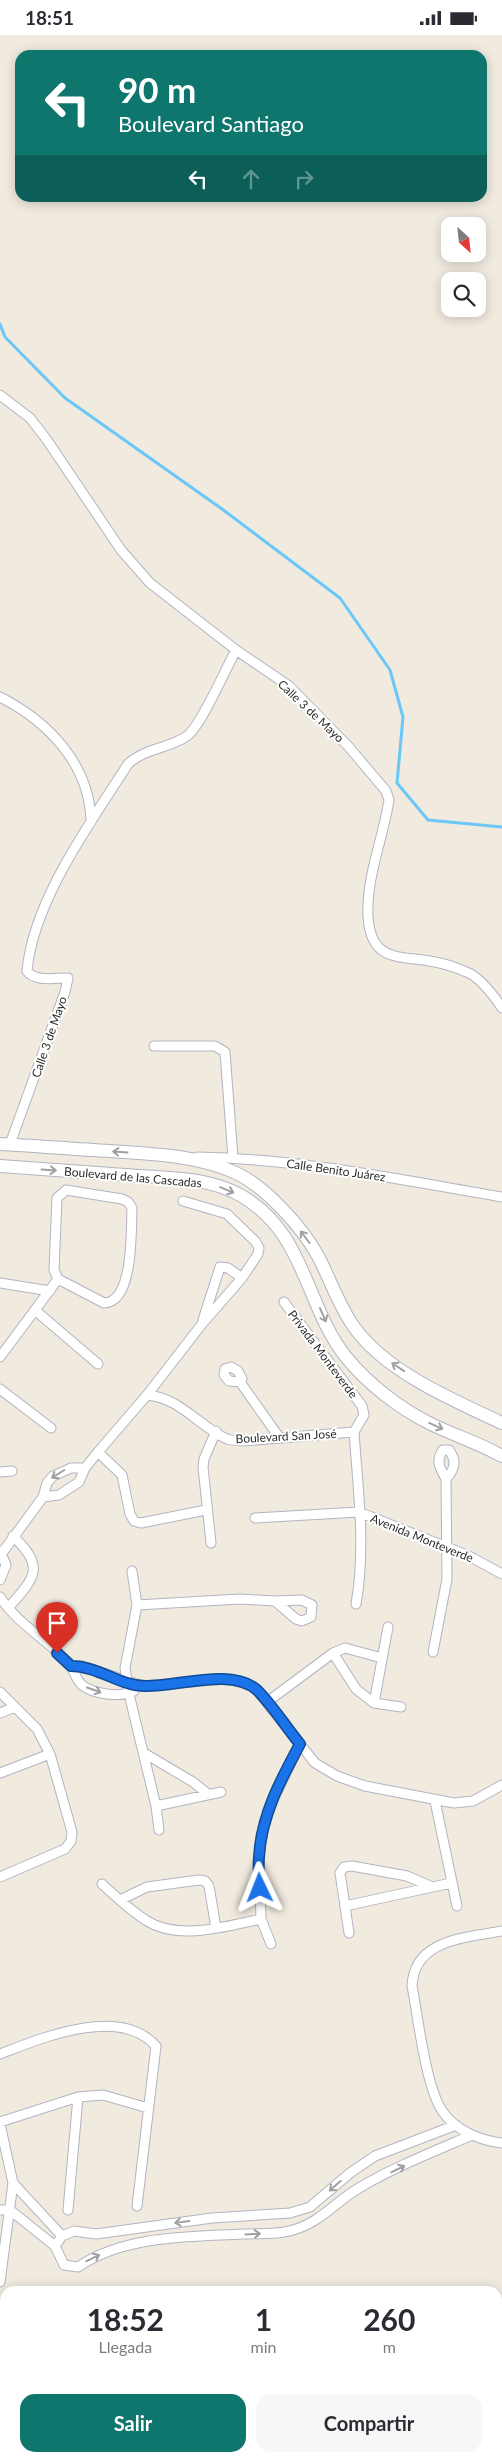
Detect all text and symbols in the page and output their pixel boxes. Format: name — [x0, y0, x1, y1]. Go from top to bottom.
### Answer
text: 18:51 — [25, 6, 74, 29]
text: 90 m — [118, 68, 196, 110]
icon: left — [35, 70, 100, 135]
text: Boulevard Santiago — [118, 110, 304, 137]
icon: left — [184, 165, 212, 193]
icon: ahead — [237, 165, 265, 193]
icon: right — [290, 165, 318, 193]
north arrow — [441, 217, 486, 263]
map controls — [441, 217, 486, 317]
button: search — [441, 272, 486, 317]
street label: Calle 3 de Mayo — [275, 677, 347, 746]
street label: Calle 3 de Mayo — [28, 994, 70, 1080]
one-way arrow — [112, 1147, 128, 1157]
street label: Calle Benito Juárez — [286, 1156, 387, 1184]
street label: Boulevard de las Cascadas — [64, 1164, 202, 1190]
one-way arrow — [40, 1165, 56, 1174]
one-way arrow — [219, 1185, 234, 1195]
one-way arrow — [300, 1230, 310, 1244]
street label: Privada Monteverde — [285, 1307, 361, 1401]
one-way arrow — [318, 1307, 328, 1322]
one-way arrow — [391, 1362, 405, 1372]
one-way arrow — [428, 1421, 443, 1431]
street label: Boulevard San José — [235, 1426, 337, 1446]
one-way arrow — [51, 1470, 65, 1480]
street label: Avenida Monteverde — [368, 1510, 476, 1566]
pin — [36, 1602, 78, 1653]
icon: arrive — [43, 1609, 71, 1637]
one-way arrow — [86, 1686, 101, 1695]
position arrow — [233, 1861, 285, 1913]
one-way arrow — [390, 2164, 405, 2174]
one-way arrow — [329, 2180, 342, 2192]
one-way arrow — [174, 2218, 190, 2228]
one-way arrow — [244, 2229, 260, 2238]
one-way arrow — [86, 2253, 101, 2263]
text: 18:52 — [87, 2301, 164, 2337]
text: 1 — [255, 2301, 272, 2337]
text: 260 — [363, 2301, 415, 2337]
text: Llegada — [98, 2337, 152, 2356]
text: min — [251, 2337, 277, 2356]
text: m — [383, 2337, 396, 2356]
button: Salir — [20, 2394, 246, 2452]
button: Compartir — [256, 2394, 482, 2452]

